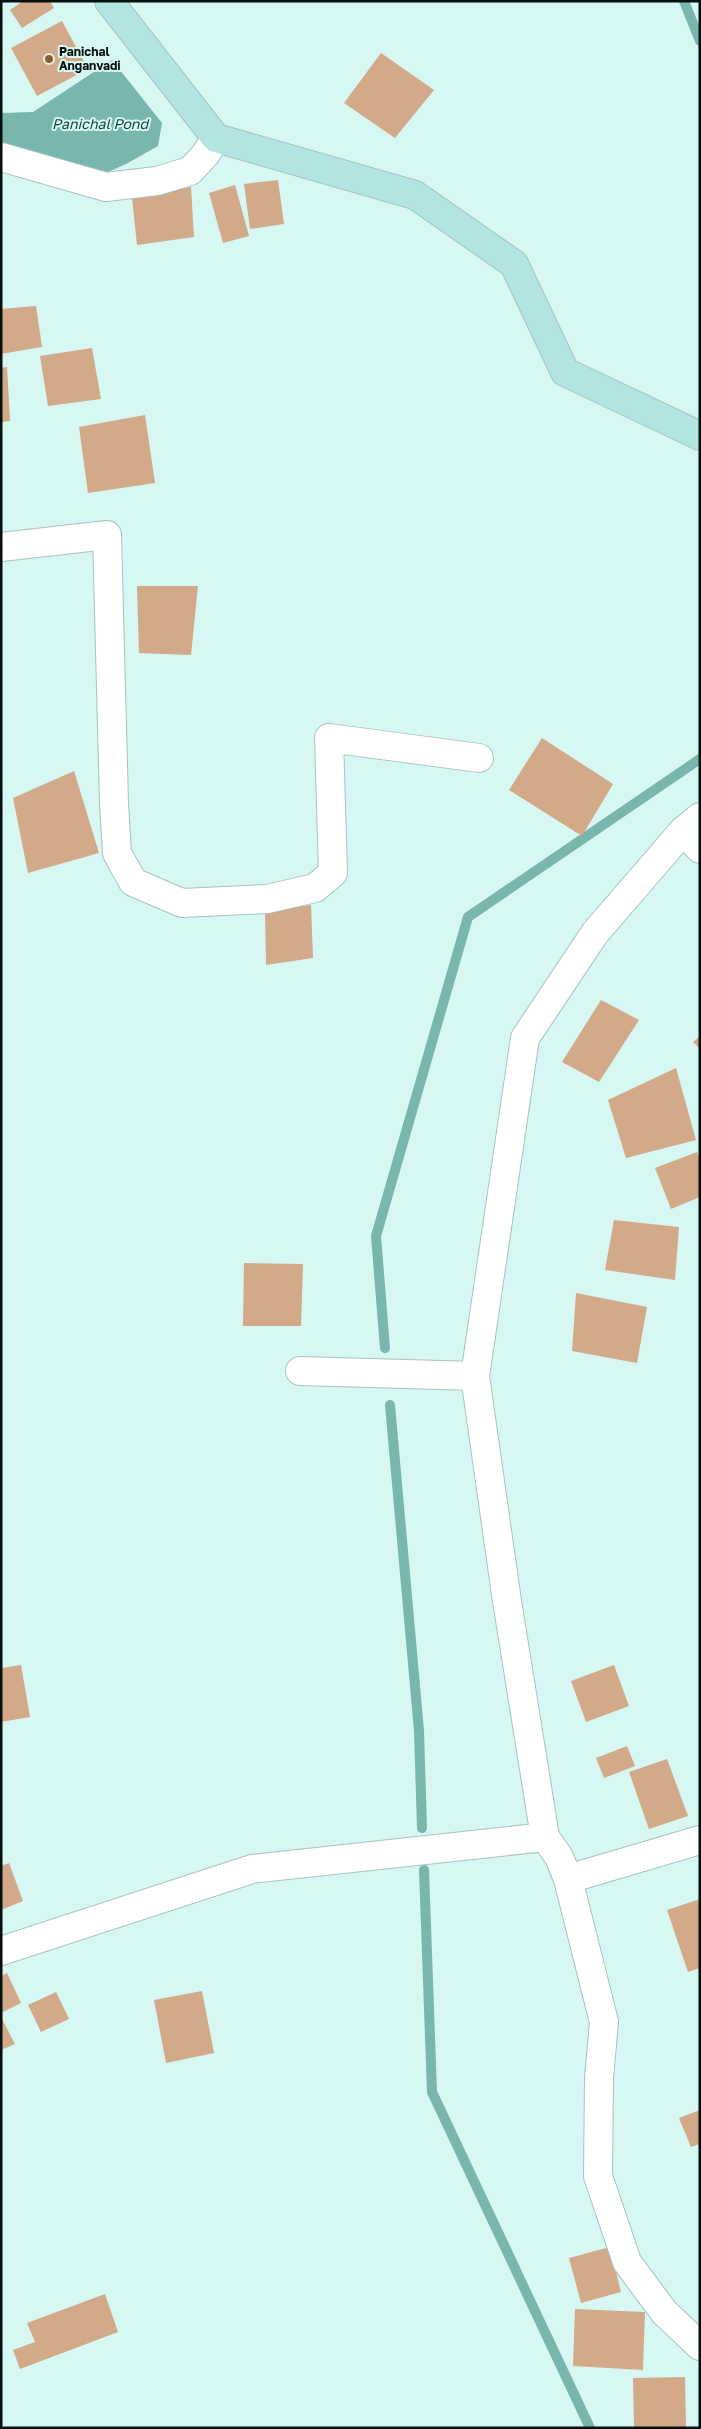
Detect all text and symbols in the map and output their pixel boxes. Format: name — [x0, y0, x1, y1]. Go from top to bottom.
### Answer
place label: Panichal Anganvadi — [59, 44, 121, 73]
marker: Panichal Anganvadi — [43, 53, 55, 65]
water label: Panichal Pond — [52, 115, 149, 132]

